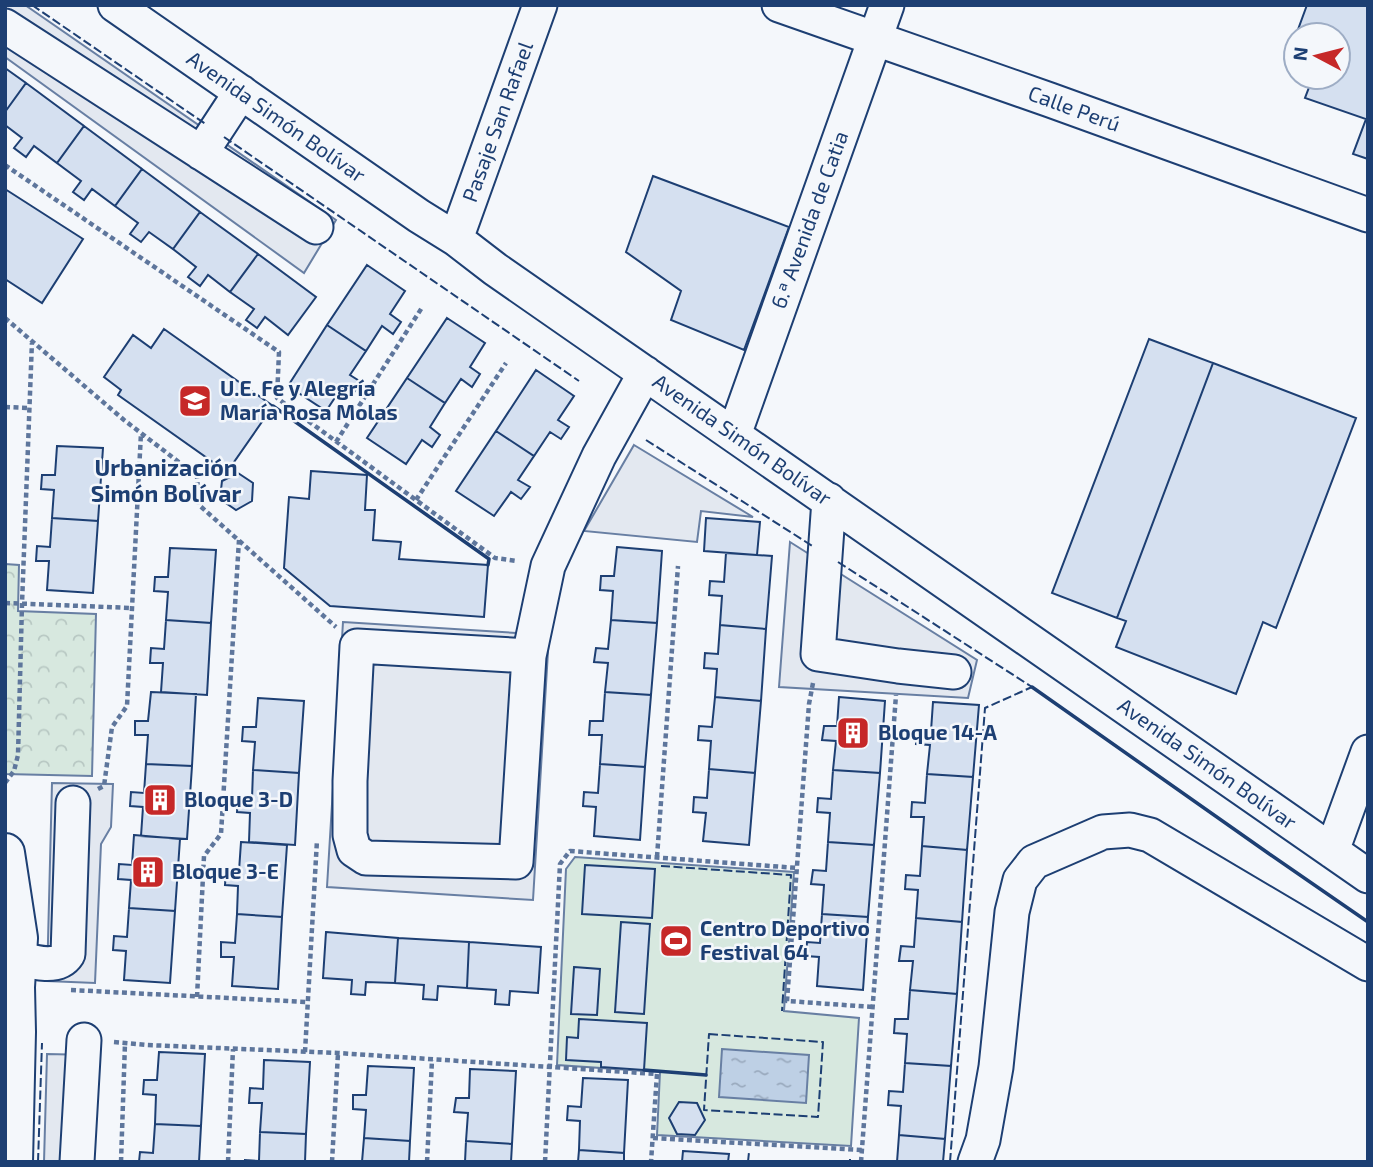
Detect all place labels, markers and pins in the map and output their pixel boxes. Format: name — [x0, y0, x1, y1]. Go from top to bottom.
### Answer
place label: U.E. Fe y Alegría María Rosa Molas — [220, 375, 398, 424]
school or university icon: U.E. Fe y Alegría María Rosa Molas — [176, 382, 214, 420]
building icon: Bloque 14-A — [834, 714, 872, 752]
place label: Bloque 14-A — [878, 719, 997, 744]
building icon: Bloque 3-D — [141, 781, 179, 819]
place label: Bloque 3-D — [184, 786, 293, 811]
building icon: Bloque 3-E — [129, 853, 167, 891]
place label: Bloque 3-E — [172, 858, 279, 883]
place label: Centro Deportivo Festival 64 — [700, 915, 870, 964]
sports icon: Centro Deportivo Festival 64 — [657, 922, 695, 960]

